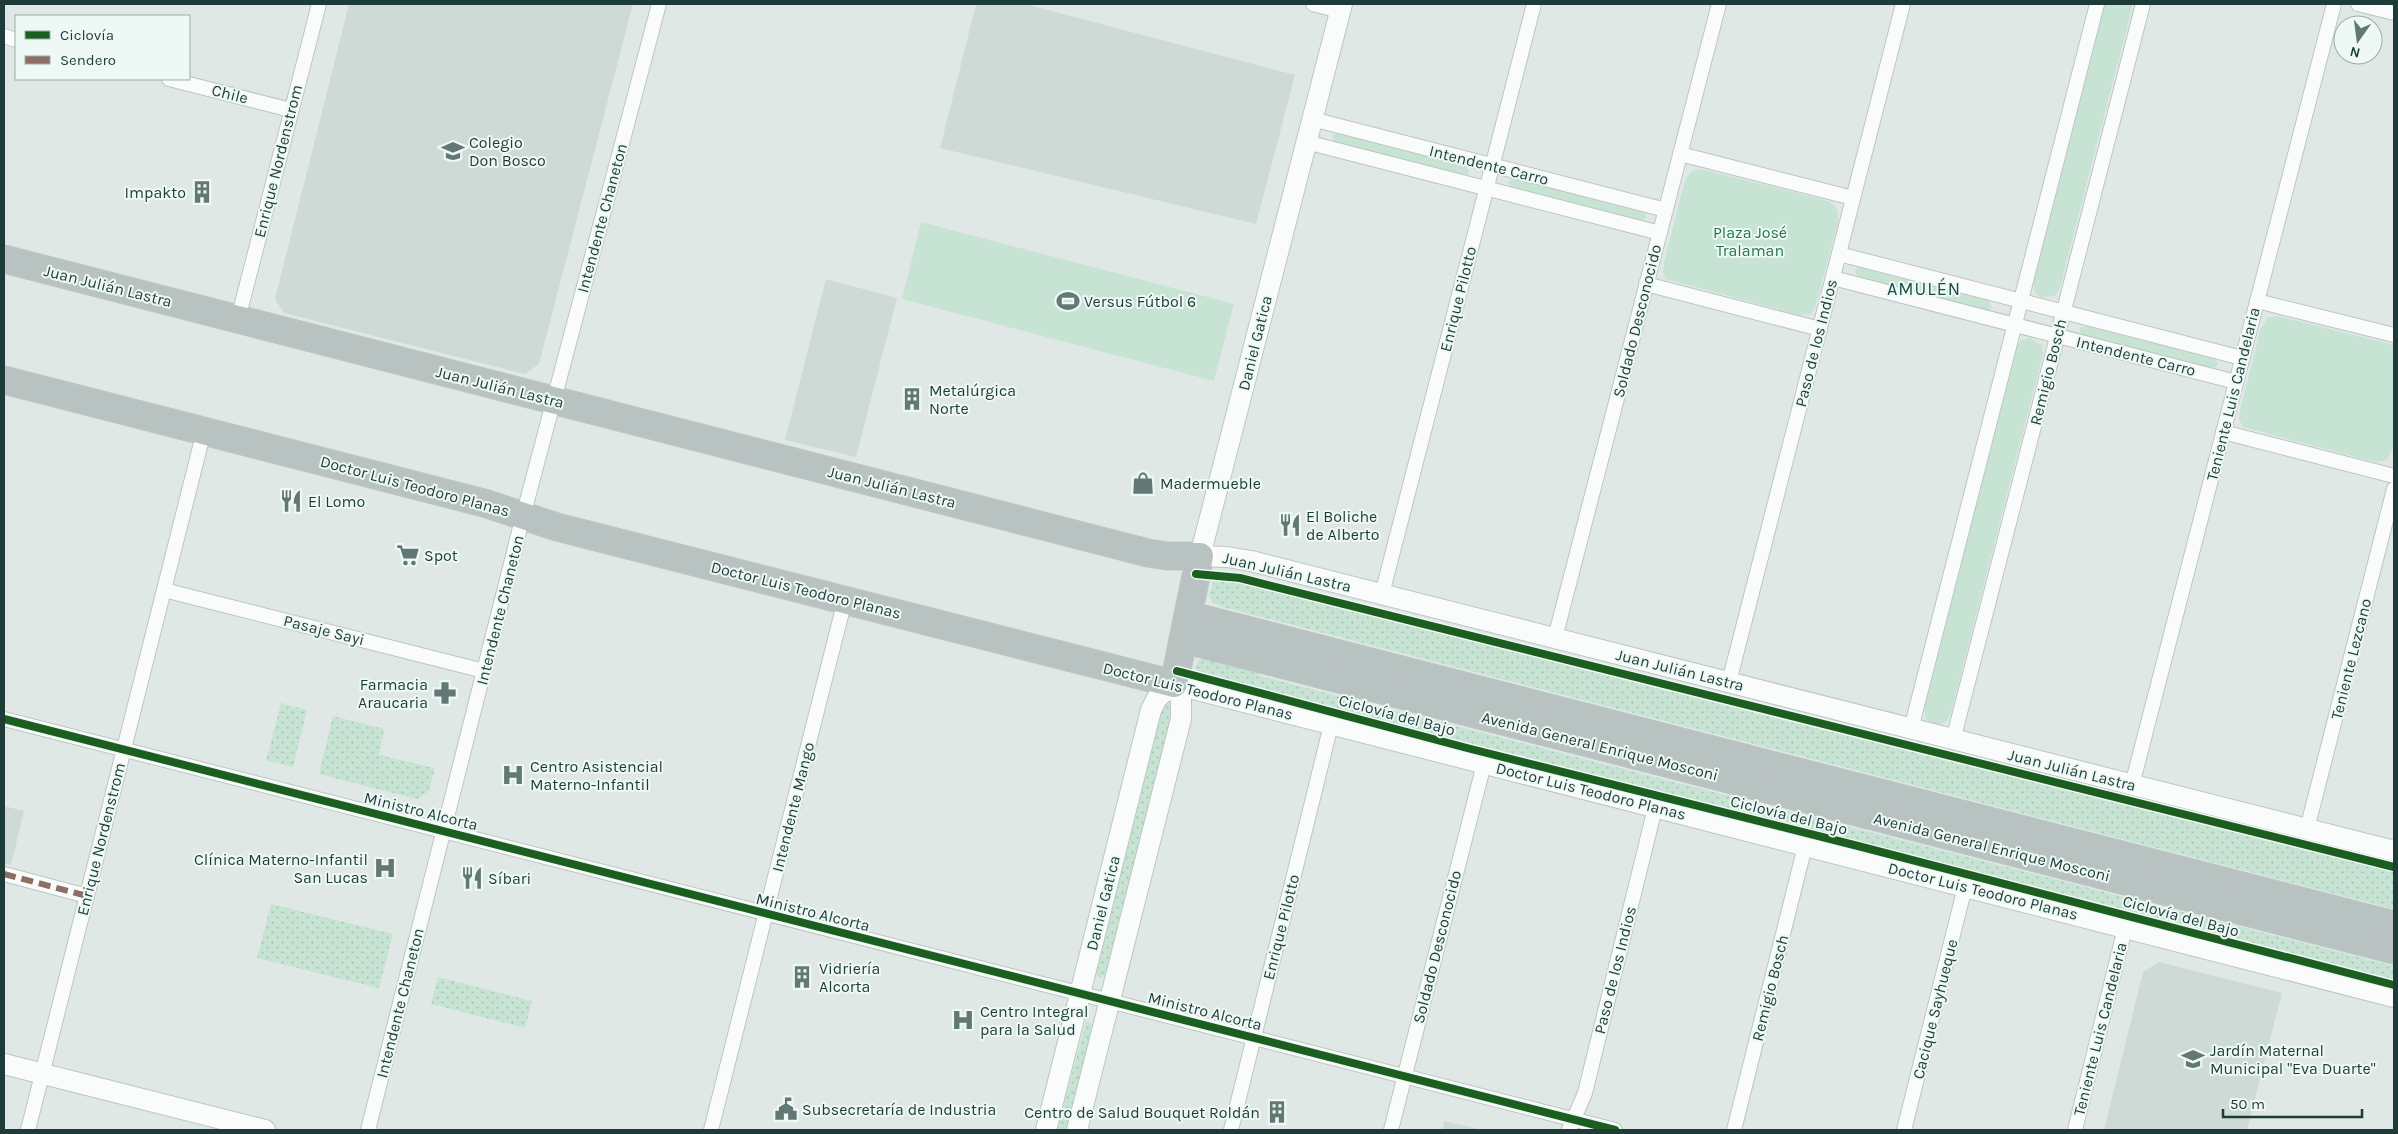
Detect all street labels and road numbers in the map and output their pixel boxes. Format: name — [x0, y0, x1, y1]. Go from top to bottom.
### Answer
street label: Chile — [210, 80, 250, 108]
street label: Enrique Nordenstrom — [250, 83, 306, 239]
street label: Intendente Chaneton — [573, 141, 631, 295]
street label: Intendente Carro — [1427, 141, 1551, 189]
street label: Soldado Desconocido — [1609, 243, 1665, 399]
street label: Enrique Pilotto — [1436, 244, 1480, 354]
street label: Juan Julián Lastra — [42, 261, 174, 311]
street label: Paso de los Indios — [1791, 277, 1841, 409]
street label: Daniel Gatica — [1234, 294, 1276, 392]
street label: Teniente Luis Candelaria — [2202, 305, 2264, 483]
street label: Remigio Bosch — [2026, 317, 2070, 427]
street label: Intendente Carro — [2074, 332, 2198, 380]
street label: Juan Julián Lastra — [434, 362, 566, 412]
street label: Doctor Luis Teodoro Planas — [318, 452, 512, 520]
street label: Juan Julián Lastra — [826, 462, 958, 512]
street label: Intendente Chaneton — [472, 533, 528, 687]
street label: Juan Julián Lastra — [1221, 548, 1353, 596]
street label: Doctor Luis Teodoro Planas — [709, 557, 903, 623]
street label: Teniente Lezcano — [2327, 596, 2375, 722]
street label: Pasaje Sayi — [282, 611, 366, 649]
street label: Juan Julián Lastra — [1614, 645, 1746, 695]
street label: Doctor Luis Teodoro Planas — [1101, 658, 1295, 724]
street label: Ciclovía del Bajo — [1337, 690, 1457, 740]
street label: Avenida General Enrique Mosconi — [1480, 707, 1720, 785]
street label: Intendente Mango — [768, 740, 818, 874]
street label: Juan Julián Lastra — [2006, 745, 2138, 795]
street label: Doctor Luis Teodoro Planas — [1494, 758, 1688, 824]
street label: Enrique Nordenstrom — [73, 761, 129, 917]
street label: Ministro Alcorta — [362, 788, 480, 834]
street label: Ciclovía del Bajo — [1728, 791, 1850, 839]
street label: Avenida General Enrique Mosconi — [1872, 808, 2112, 886]
street label: Daniel Gatica — [1082, 854, 1124, 952]
street label: Doctor Luis Teodoro Planas — [1886, 858, 2080, 924]
street label: Soldado Desconocido — [1409, 869, 1465, 1025]
street label: Enrique Pilotto — [1259, 872, 1303, 982]
street label: Ministro Alcorta — [754, 889, 872, 935]
street label: Ciclovía del Bajo — [2121, 891, 2241, 941]
street label: Paso de los Indios — [1590, 904, 1640, 1036]
street label: Intendente Chaneton — [372, 926, 428, 1080]
street label: Remigio Bosch — [1748, 933, 1792, 1043]
street label: Cacique Sayhueque — [1908, 937, 1962, 1081]
street label: Teniente Luis Candelaria — [2069, 940, 2131, 1118]
street label: Ministro Alcorta — [1146, 988, 1264, 1034]

